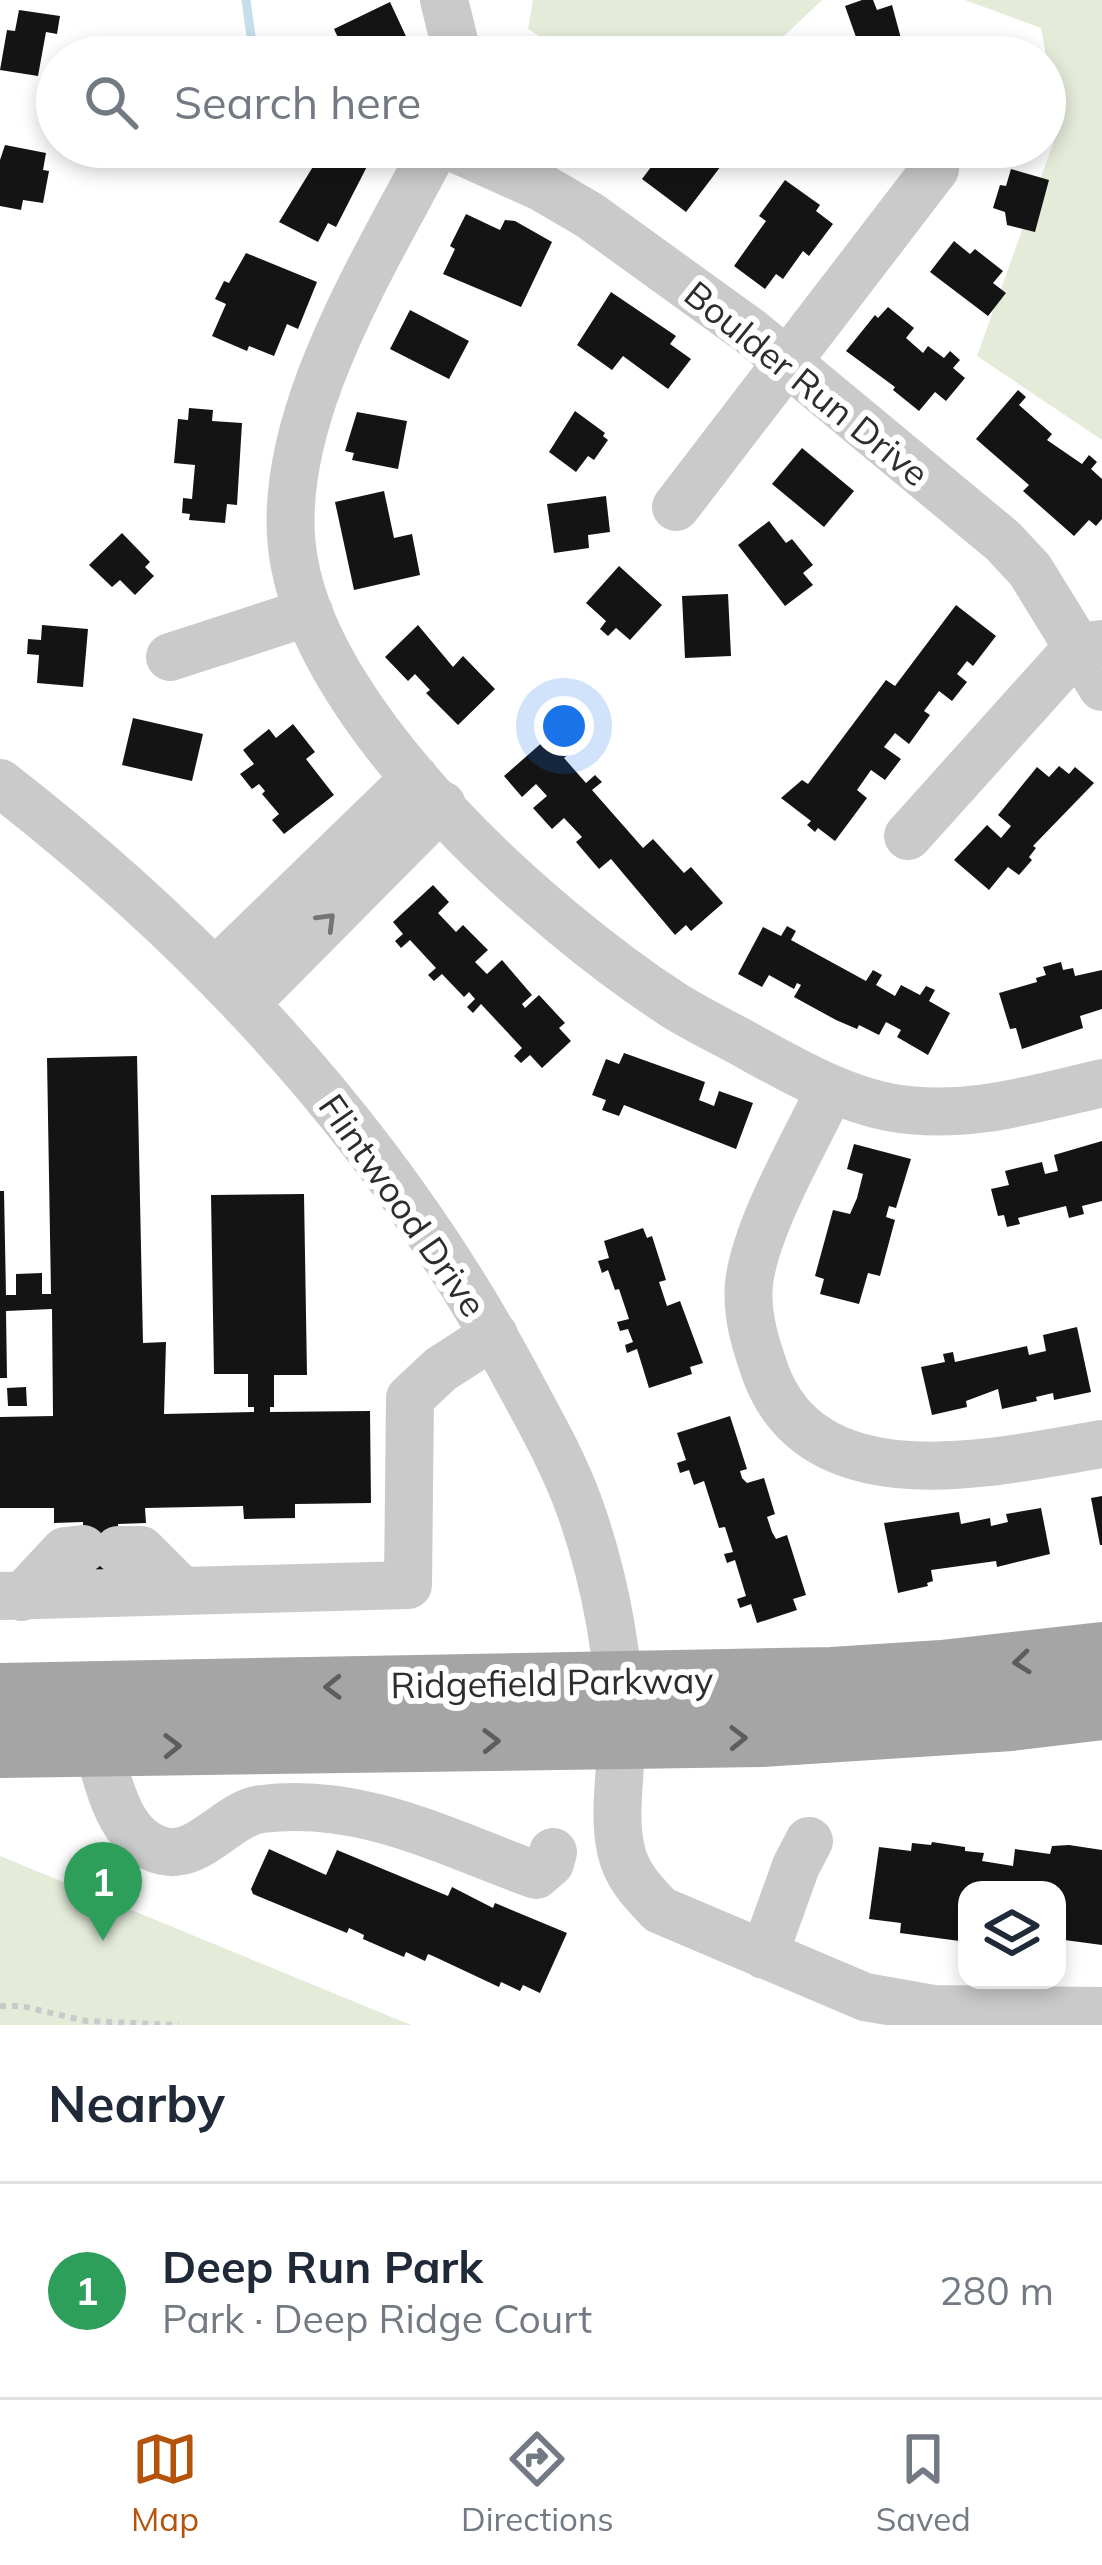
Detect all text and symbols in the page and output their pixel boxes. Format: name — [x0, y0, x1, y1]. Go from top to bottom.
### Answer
search box — [36, 36, 1066, 168]
icon: search — [78, 69, 144, 135]
text: Search here — [174, 74, 421, 130]
street label: Boulder Run Drive — [676, 271, 938, 495]
your location — [534, 696, 594, 756]
one-way arrow — [313, 913, 335, 935]
street label: Flintwood Drive — [310, 1085, 496, 1325]
one-way arrow — [1012, 1649, 1031, 1674]
street label: Ridgefield Parkway — [390, 1657, 714, 1707]
one-way arrow — [323, 1673, 342, 1699]
one-way arrow — [729, 1725, 748, 1751]
one-way arrow — [482, 1729, 501, 1755]
one-way arrow — [163, 1733, 182, 1759]
pin: 1 — [64, 1842, 142, 1941]
map controls — [958, 1881, 1066, 1989]
button: layers — [958, 1881, 1066, 1989]
text: Nearby — [48, 2071, 225, 2135]
text: Deep Run Park — [162, 2238, 483, 2294]
text: 1 — [75, 2266, 99, 2315]
text: 280 m — [939, 2266, 1054, 2315]
text: Park · Deep Ridge Court — [162, 2294, 592, 2343]
tab: Map — [131, 2426, 199, 2539]
tab: Directions — [461, 2426, 614, 2539]
tab: Saved — [876, 2426, 971, 2539]

